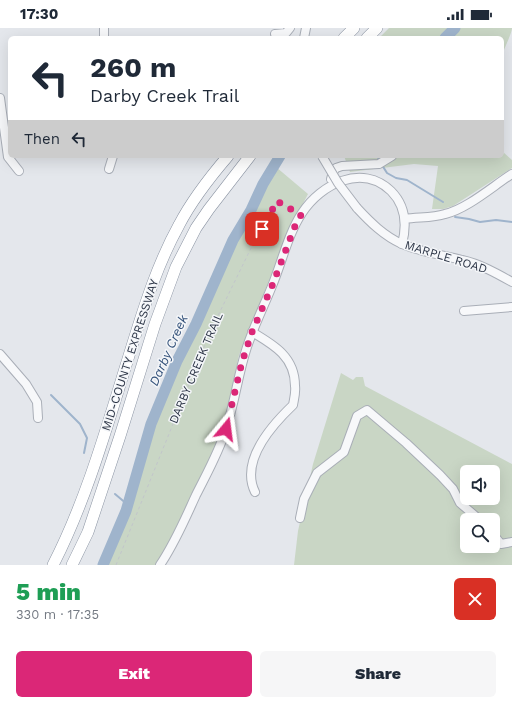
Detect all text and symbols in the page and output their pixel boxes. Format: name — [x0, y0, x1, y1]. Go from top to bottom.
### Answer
text: 17:30 — [20, 5, 58, 23]
text: 260 m — [90, 51, 176, 84]
icon: left — [24, 52, 76, 104]
text: Darby Creek Trail — [90, 85, 239, 106]
icon: left — [68, 128, 90, 150]
text: Then — [24, 130, 60, 148]
pin — [245, 212, 279, 246]
icon: arrive — [251, 218, 273, 240]
street label: MARPLE ROAD — [403, 238, 489, 276]
street label: MID-COUNTY EXPRESSWAY — [99, 277, 161, 433]
street label: DARBY CREEK TRAIL — [166, 310, 226, 426]
water label: Darby Creek — [146, 312, 191, 388]
position arrow — [205, 408, 247, 450]
map controls — [460, 465, 500, 553]
button: sound — [460, 465, 500, 505]
button: search — [460, 513, 500, 553]
text: 5 min — [16, 578, 81, 606]
button: close — [454, 578, 496, 620]
text: 330 m · 17:35 — [16, 607, 99, 622]
button: Exit — [16, 651, 252, 697]
button: Share — [260, 651, 496, 697]

